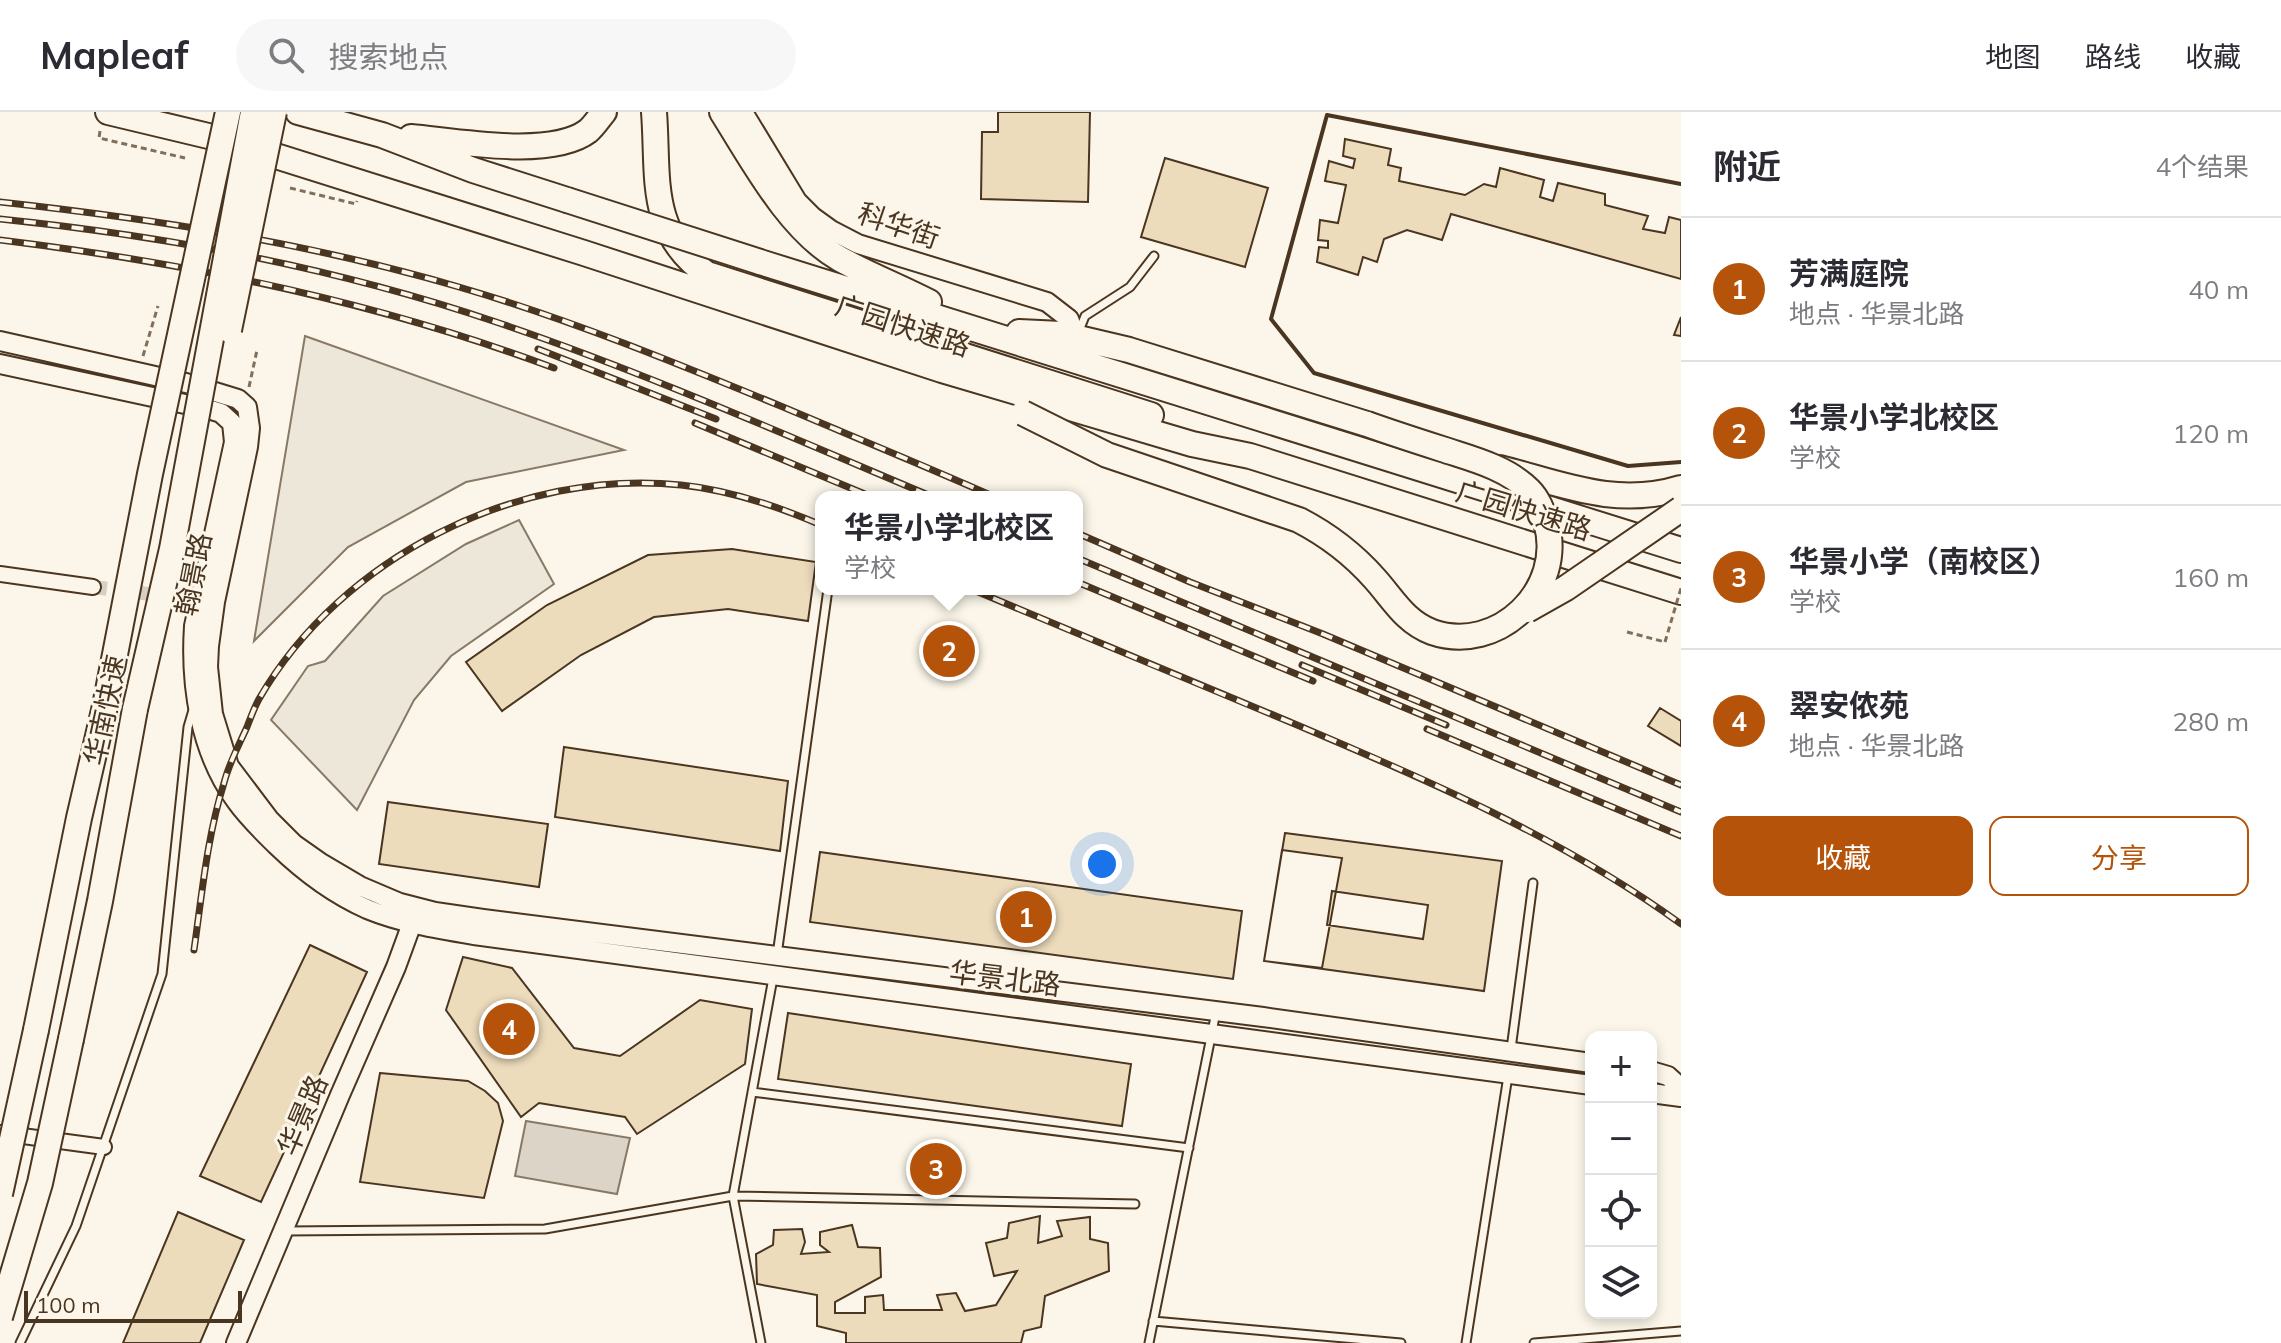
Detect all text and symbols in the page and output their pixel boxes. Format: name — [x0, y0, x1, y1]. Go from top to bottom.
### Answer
search box — [236, 19, 796, 91]
text: Mapleaf — [40, 31, 188, 79]
icon: search — [264, 33, 308, 77]
text: 搜索地点 — [328, 38, 448, 76]
text: 地图 — [1985, 39, 2041, 74]
text: 路线 — [2085, 39, 2141, 74]
text: 收藏 — [2185, 39, 2241, 74]
text: 附近 — [1713, 145, 1781, 188]
text: 4个结果 — [2155, 150, 2249, 183]
street label: 科华街 — [854, 195, 944, 255]
text: 芳满庭院 — [1789, 254, 1909, 292]
text: 1 — [1731, 273, 1747, 306]
text: 40 m — [2188, 273, 2249, 306]
street label: 广园快速路 — [831, 287, 975, 363]
text: 地点 · 华景北路 — [1789, 297, 1965, 330]
text: 华景小学北校区 — [1789, 398, 1999, 436]
text: 2 — [1731, 417, 1747, 450]
text: 120 m — [2173, 417, 2249, 450]
text: 学校 — [1789, 441, 1841, 474]
street label: 广园快速路 — [1452, 473, 1596, 547]
popup — [815, 491, 1083, 595]
text: 华景小学北校区 — [844, 508, 1054, 546]
street label: 翰景路 — [168, 529, 218, 619]
text: 华景小学（南校区） — [1789, 542, 2059, 580]
text: 学校 — [844, 551, 896, 584]
text: 3 — [1731, 561, 1747, 594]
text: 160 m — [2173, 561, 2249, 594]
text: 学校 — [1789, 585, 1841, 618]
pin: 2 — [923, 621, 975, 681]
street label: 华南快速 — [76, 652, 134, 768]
text: 翠安侬苑 — [1789, 686, 1909, 724]
text: 4 — [1731, 705, 1747, 738]
text: 280 m — [2173, 705, 2249, 738]
text: 地点 · 华景北路 — [1789, 729, 1965, 762]
button: 收藏 — [1713, 816, 1973, 896]
button: 分享 — [1989, 816, 2249, 896]
your location — [1082, 844, 1122, 884]
pin: 1 — [1000, 887, 1052, 947]
street label: 华景北路 — [947, 954, 1063, 1002]
pin: 4 — [483, 999, 535, 1059]
map controls — [1585, 1031, 1657, 1319]
button: + — [1585, 1031, 1657, 1103]
street label: 华景路 — [269, 1069, 335, 1161]
button: − — [1585, 1103, 1657, 1175]
pin: 3 — [910, 1139, 962, 1199]
button: locate — [1585, 1175, 1657, 1247]
button: layers — [1585, 1247, 1657, 1319]
scale bar — [24, 1287, 242, 1323]
text: 100 m — [36, 1291, 101, 1319]

